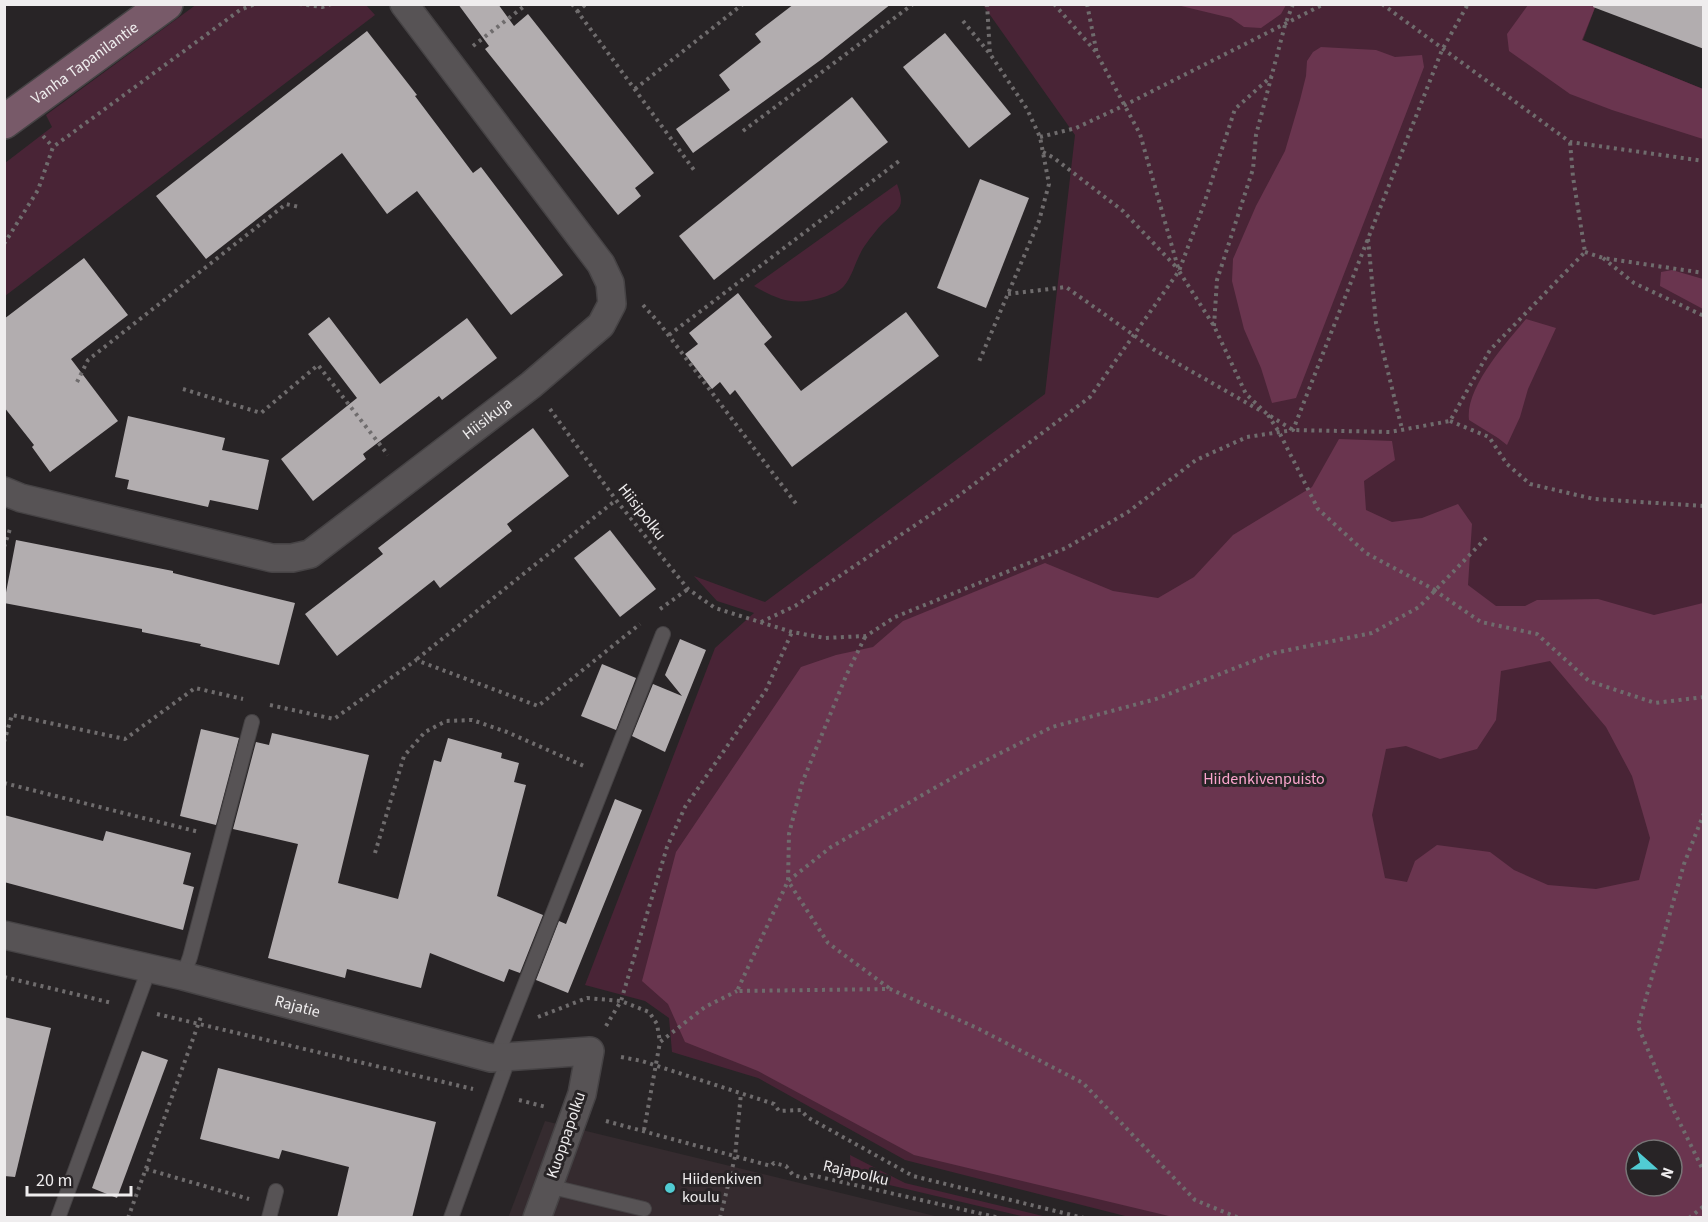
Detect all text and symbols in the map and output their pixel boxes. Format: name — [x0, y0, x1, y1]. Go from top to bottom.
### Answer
street label: Vanha Tapanilantie — [27, 17, 143, 110]
street label: Hiisikuja — [458, 392, 517, 445]
street label: Hiisipolku — [613, 479, 671, 545]
park label: Hiidenkivenpuisto — [1203, 768, 1325, 790]
street label: Rajatie — [272, 990, 323, 1023]
street label: Kuoppapolku — [541, 1089, 591, 1181]
north arrow — [1624, 1138, 1684, 1198]
street label: Rajapolku — [821, 1155, 891, 1191]
scale bar — [27, 1159, 130, 1197]
text: N — [1655, 1164, 1679, 1182]
text: 20 m — [36, 1168, 72, 1193]
place label: Hiidenkiven koulu — [682, 1168, 762, 1208]
marker: Hiidenkiven koulu — [663, 1181, 677, 1195]

